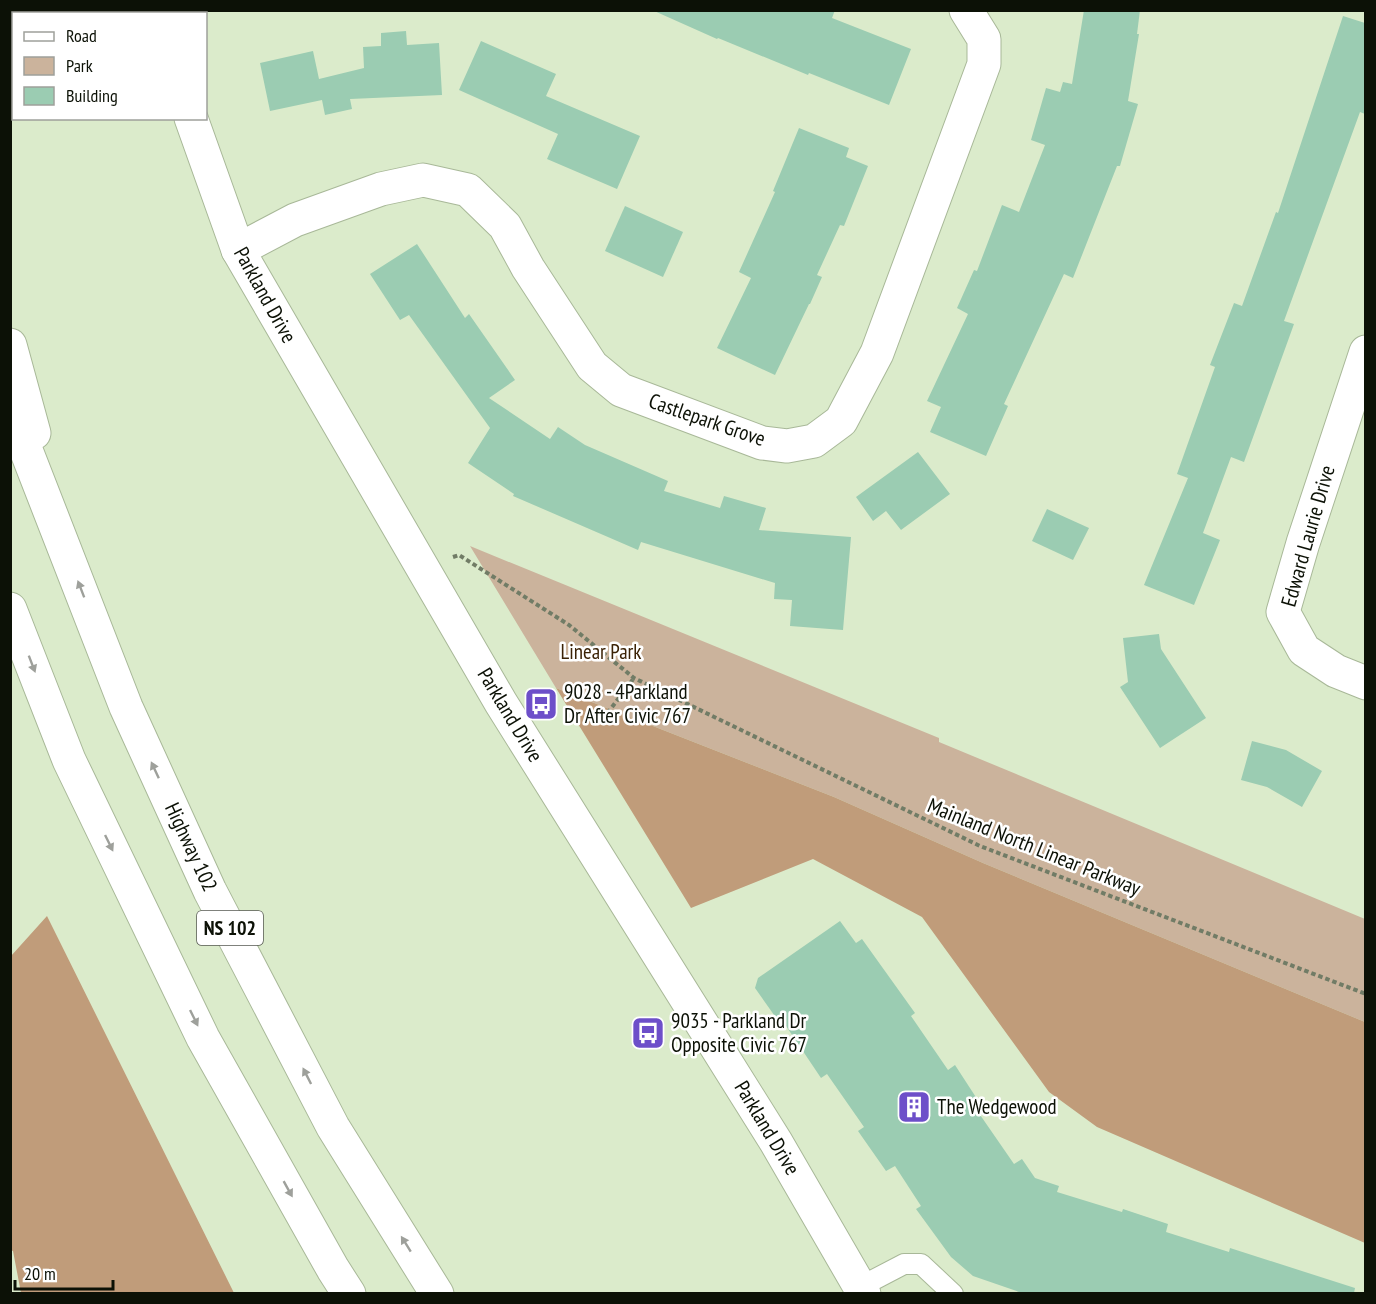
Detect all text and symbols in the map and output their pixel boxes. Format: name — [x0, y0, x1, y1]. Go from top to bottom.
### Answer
legend — [12, 12, 207, 120]
text: Road — [66, 24, 97, 47]
text: Park — [66, 54, 93, 77]
text: Building — [66, 84, 118, 107]
street label: Parkland Drive — [228, 242, 303, 347]
street label: Castlepark Grove — [645, 387, 769, 452]
street label: Edward Laurie Drive — [1274, 462, 1341, 610]
one-way arrow — [76, 580, 86, 598]
park label: Linear Park — [561, 638, 641, 665]
one-way arrow — [28, 655, 37, 673]
street label: Parkland Drive — [472, 663, 549, 767]
place label: 9028 - 4Parkland Dr After Civic 767 — [564, 678, 691, 729]
bus stop icon: 9028 - 4Parkland Dr After Civic 767 — [523, 686, 559, 722]
one-way arrow — [150, 761, 159, 778]
street label: Mainland North Linear Parkway — [924, 791, 1145, 902]
street label: Highway 102 — [159, 798, 224, 896]
one-way arrow — [105, 834, 114, 851]
road number: NS 102 — [197, 911, 263, 945]
place label: 9035 - Parkland Dr Opposite Civic 767 — [671, 1007, 807, 1058]
one-way arrow — [189, 1010, 198, 1027]
bus stop icon: 9035 - Parkland Dr Opposite Civic 767 — [630, 1015, 666, 1051]
one-way arrow — [302, 1067, 312, 1085]
street label: Parkland Drive — [729, 1076, 806, 1180]
building icon: The Wedgewood — [896, 1089, 932, 1125]
place label: The Wedgewood — [937, 1093, 1057, 1120]
one-way arrow — [283, 1181, 293, 1198]
one-way arrow — [400, 1236, 411, 1252]
scale bar — [15, 1253, 112, 1291]
text: 20 m — [24, 1262, 56, 1285]

